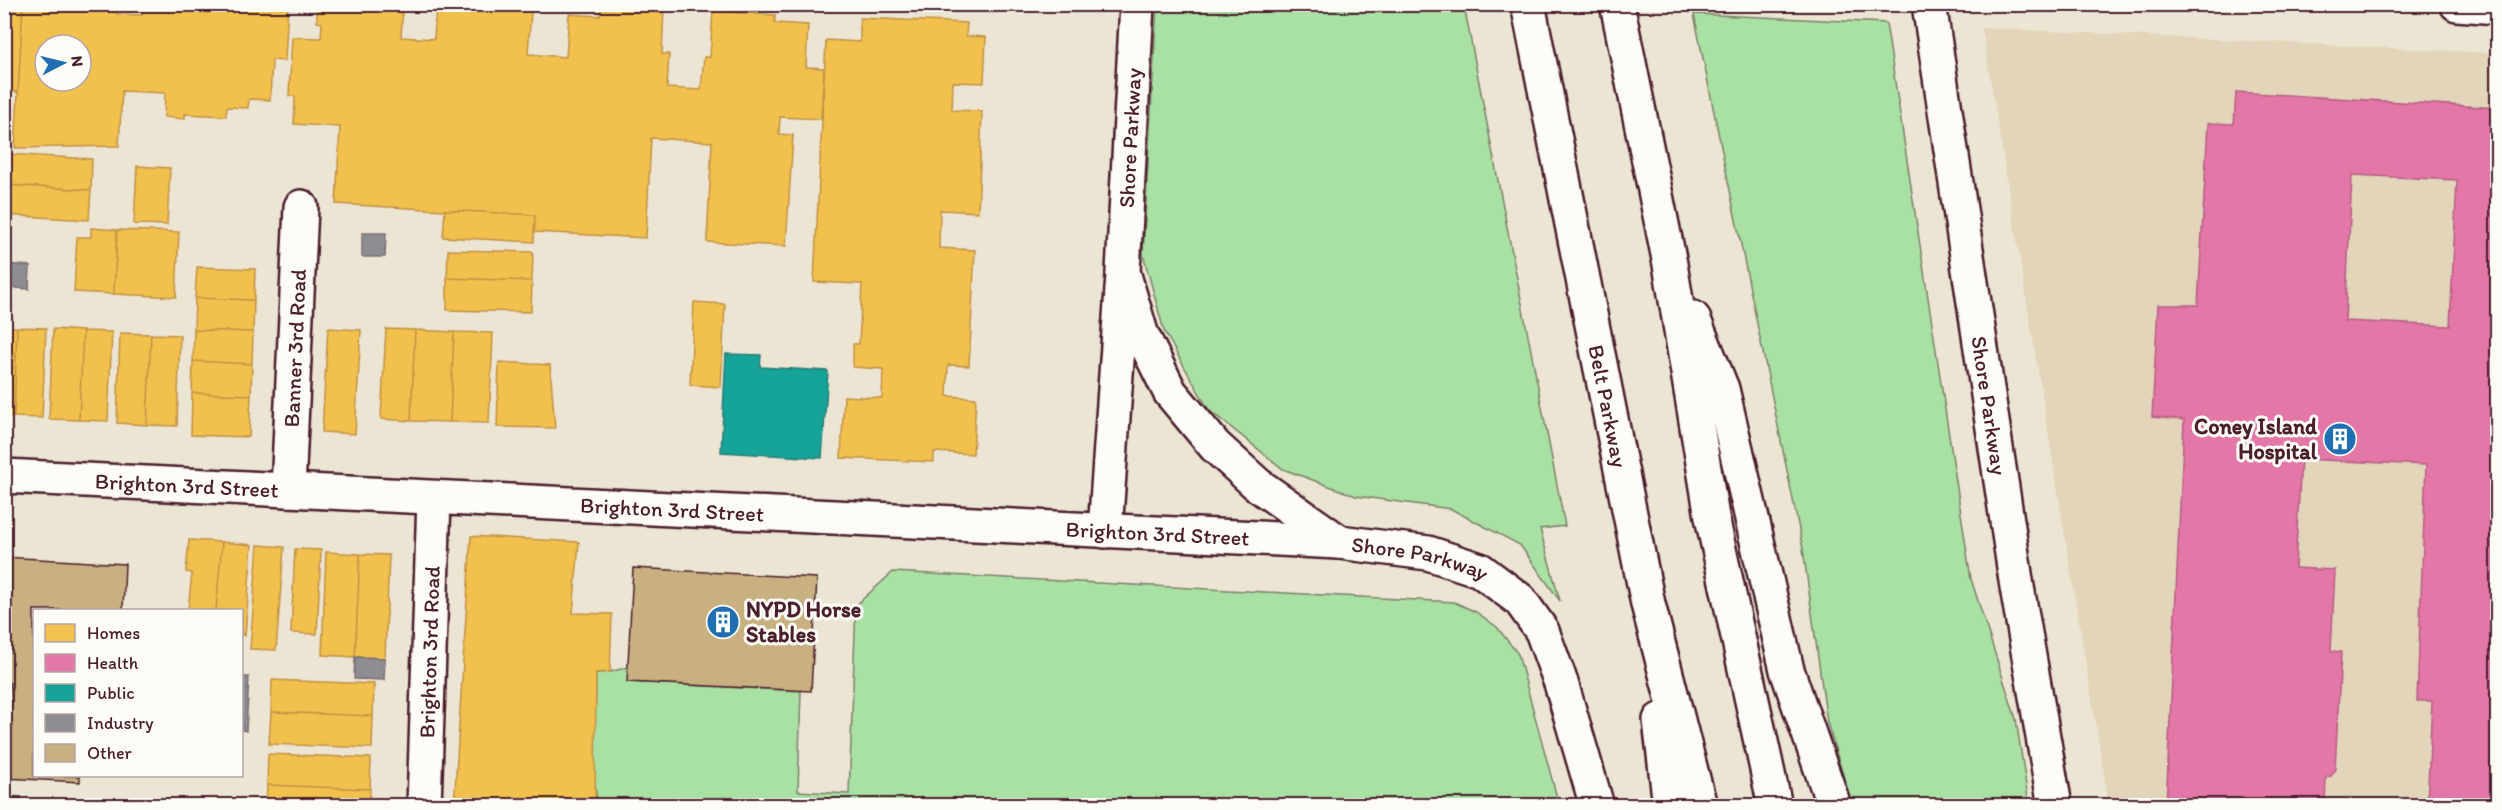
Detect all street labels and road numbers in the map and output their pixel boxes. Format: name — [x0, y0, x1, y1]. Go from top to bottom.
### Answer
street label: Shore Parkway — [1113, 67, 1147, 209]
street label: Banner 3rd Road — [277, 268, 312, 428]
street label: Shore Parkway — [1966, 334, 2013, 477]
street label: Belt Parkway — [1583, 342, 1634, 470]
street label: Brighton 3rd Street — [94, 467, 279, 503]
street label: Brighton 3rd Street — [580, 491, 765, 527]
street label: Brighton 3rd Street — [1065, 515, 1250, 551]
street label: Shore Parkway — [1350, 530, 1495, 586]
street label: Brighton 3rd Road — [413, 565, 445, 739]

